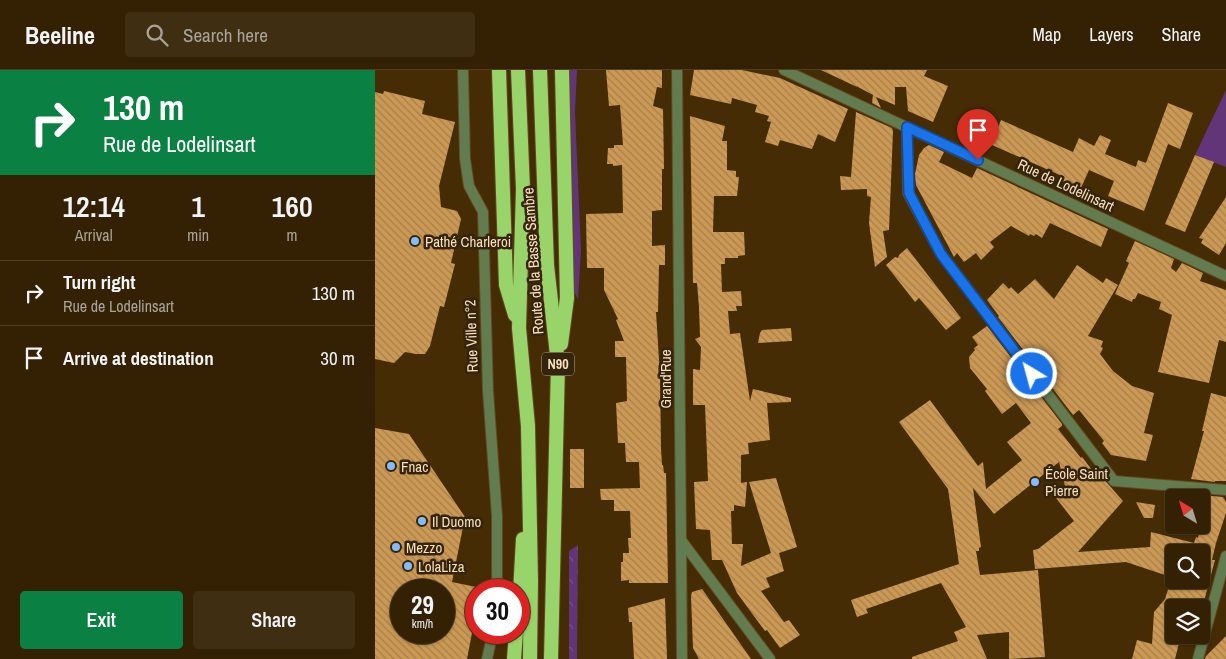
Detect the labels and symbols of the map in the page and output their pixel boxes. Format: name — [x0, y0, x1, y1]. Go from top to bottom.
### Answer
pin — [957, 109, 999, 160]
street label: Rue de Lodelinsart — [1014, 154, 1118, 217]
street label: Route de la Basse Sambre — [517, 187, 549, 335]
place label: Pathé Charleroi — [425, 231, 511, 252]
marker: Pathé Charleroi — [409, 235, 421, 247]
street label: Rue Ville n°2 — [459, 299, 483, 373]
position arrow — [1005, 347, 1057, 399]
street label: Grand'Rue — [655, 349, 676, 409]
road number: N90 — [542, 352, 574, 376]
place label: Fnac — [401, 456, 428, 477]
marker: Fnac — [385, 460, 397, 472]
place label: École Saint Pierre — [1045, 463, 1108, 501]
marker: École Saint Pierre — [1029, 476, 1041, 488]
north arrow — [1165, 489, 1210, 534]
place label: Il Duomo — [432, 511, 481, 532]
marker: Il Duomo — [416, 515, 428, 527]
place label: Mezzo — [406, 537, 442, 558]
marker: Mezzo — [390, 541, 402, 553]
place label: LolaLiza — [418, 556, 465, 577]
marker: LolaLiza — [402, 560, 414, 572]
speed limit sign: 30 — [465, 579, 530, 644]

